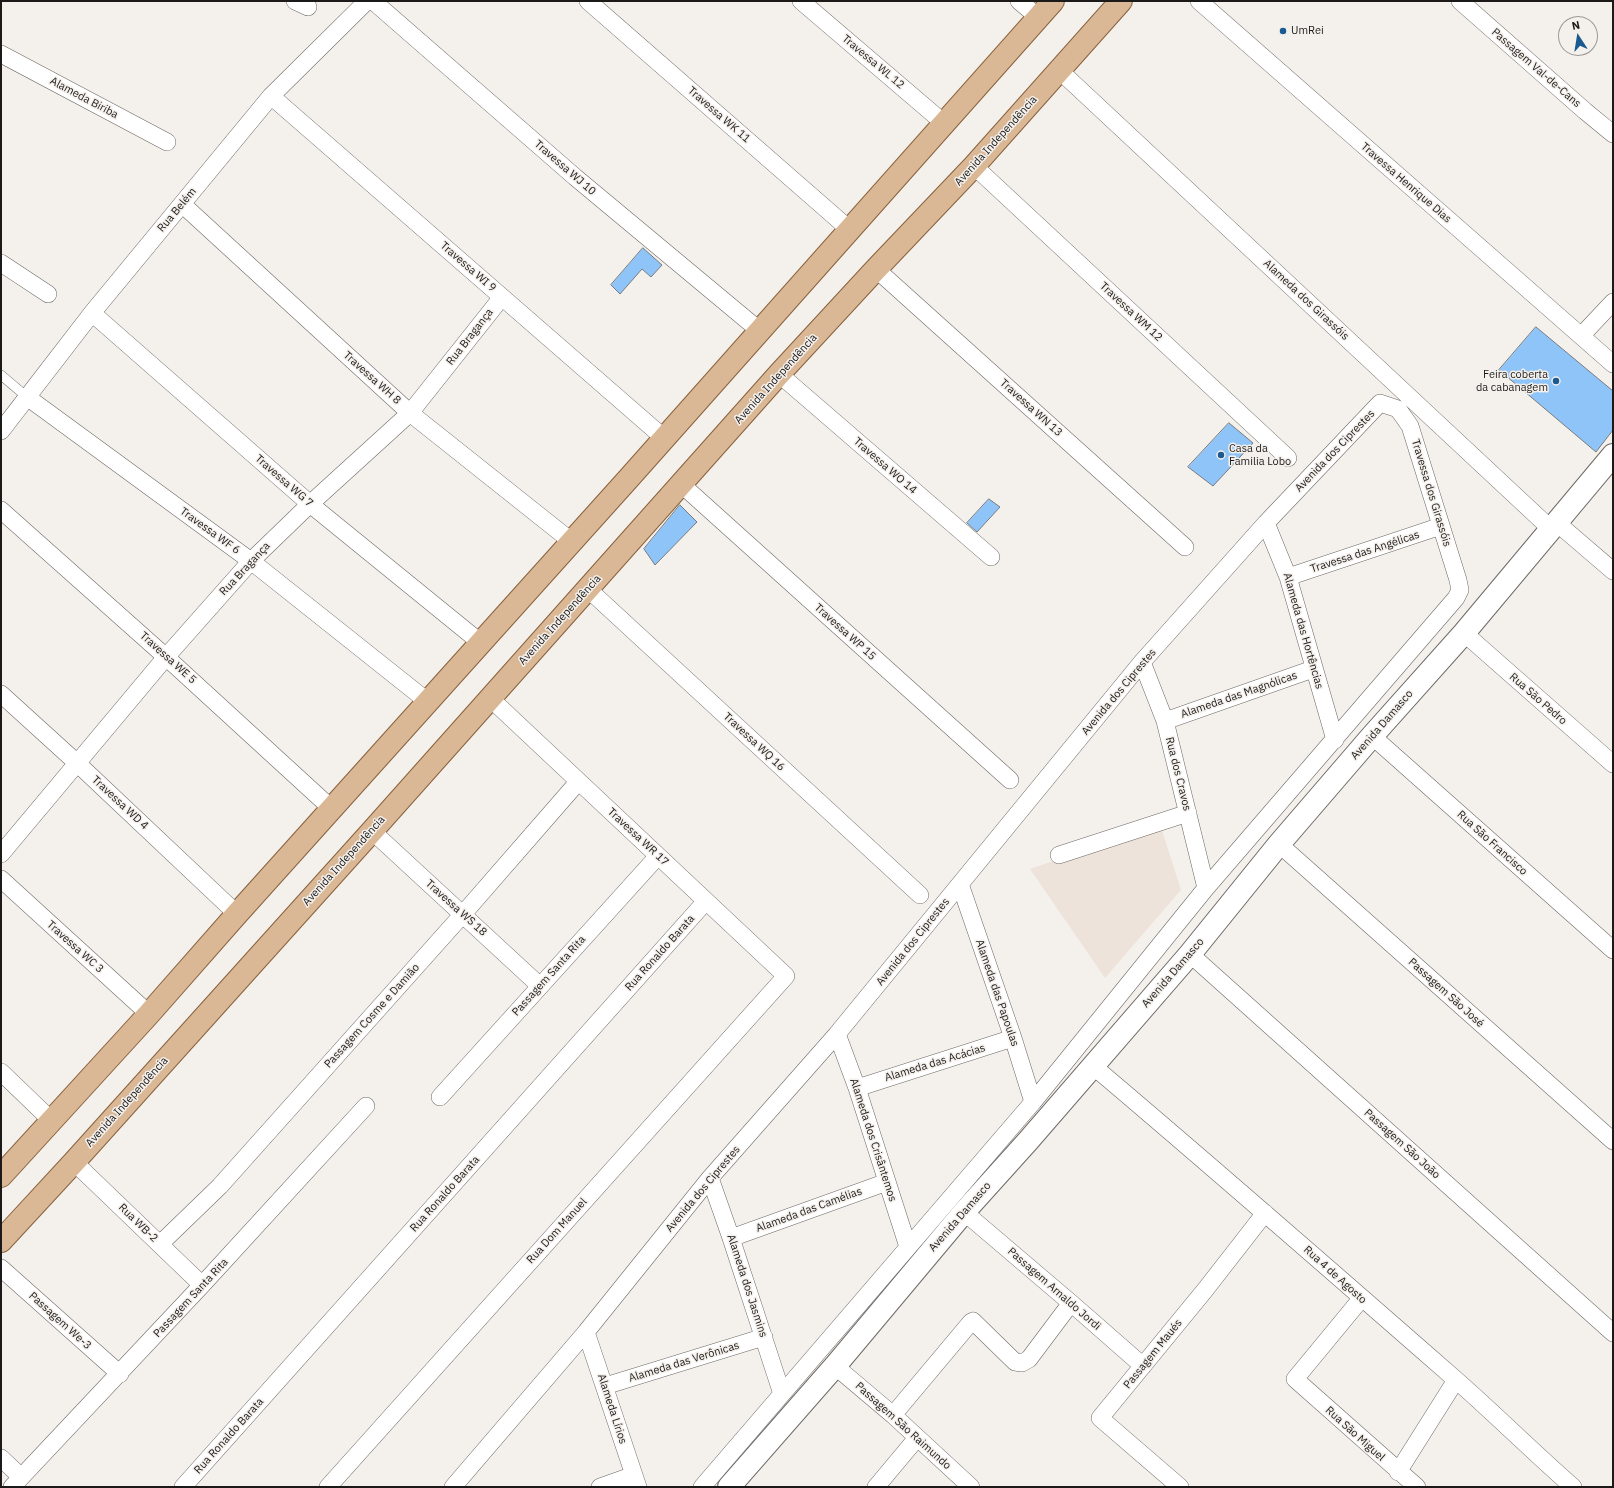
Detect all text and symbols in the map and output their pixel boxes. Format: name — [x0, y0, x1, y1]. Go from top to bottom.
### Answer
north arrow — [1558, 16, 1598, 56]
text: N — [1570, 18, 1581, 33]
place label: UmRei — [1291, 24, 1324, 38]
marker: UmRei — [1278, 26, 1288, 36]
street label: Passagem Val-de-Cans — [1489, 26, 1583, 110]
street label: Travessa WL 12 — [839, 32, 907, 92]
street label: Alameda Biriba — [48, 74, 120, 122]
street label: Travessa WK 11 — [685, 84, 753, 146]
street label: Avenida Independência — [952, 93, 1040, 189]
street label: Travessa WJ 10 — [532, 138, 598, 198]
street label: Travessa Henrique Dias — [1358, 140, 1454, 226]
street label: Rua Belém — [155, 185, 199, 235]
street label: Travessa WI 9 — [437, 239, 499, 295]
street label: Alameda dos Girassóis — [1261, 257, 1351, 343]
street label: Travessa WM 12 — [1097, 280, 1165, 344]
street label: Rua Bragança — [444, 306, 496, 368]
street label: Avenida Independência — [732, 331, 820, 427]
street label: Travessa WH 8 — [341, 349, 403, 407]
place label: Feira coberta da cabanagem — [1476, 368, 1548, 394]
marker: Feira coberta da cabanagem — [1551, 376, 1561, 386]
street label: Travessa WN 13 — [997, 377, 1065, 439]
street label: Avenida dos Ciprestes — [1292, 407, 1378, 495]
street label: Travessa WO 14 — [851, 435, 919, 497]
street label: Travessa dos Girassóis — [1408, 438, 1454, 548]
place label: Casa da Familia Lobo — [1229, 442, 1291, 468]
marker: Casa da Familia Lobo — [1216, 450, 1226, 460]
street label: Travessa WG 7 — [252, 452, 316, 510]
street label: Travessa WF 6 — [177, 505, 243, 557]
street label: Travessa das Angélicas — [1309, 528, 1421, 576]
street label: Rua Bragança — [217, 540, 273, 598]
street label: Alameda das Hortências — [1280, 571, 1326, 691]
street label: Avenida Independência — [516, 572, 604, 668]
street label: Travessa WP 15 — [811, 601, 879, 663]
street label: Travessa WE 5 — [137, 629, 199, 687]
street label: Avenida dos Ciprestes — [1079, 646, 1159, 738]
street label: Alameda das Magnólicas — [1179, 669, 1299, 721]
street label: Rua São Pedro — [1507, 670, 1569, 728]
street label: Avenida Damasco — [1348, 688, 1416, 762]
street label: Travessa WQ 16 — [720, 710, 788, 774]
street label: Rua dos Cravos — [1162, 736, 1194, 812]
street label: Travessa WD 4 — [89, 773, 151, 833]
street label: Travessa WR 17 — [605, 805, 671, 869]
street label: Rua São Francisco — [1454, 808, 1530, 878]
street label: Avenida Independência — [300, 813, 388, 909]
street label: Travessa WS 18 — [423, 877, 489, 939]
street label: Avenida dos Ciprestes — [874, 895, 952, 989]
street label: Rua Ronaldo Barata — [622, 912, 698, 994]
street label: Travessa WC 3 — [44, 918, 106, 976]
street label: Passagem Santa Rita — [510, 933, 588, 1019]
street label: Avenida Damasco — [1139, 936, 1207, 1010]
street label: Alameda das Papoulas — [973, 938, 1021, 1048]
street label: Passagem São José — [1405, 956, 1487, 1030]
street label: Passagem Cosme e Damião — [322, 961, 422, 1071]
street label: Alameda das Acácias — [883, 1041, 987, 1085]
street label: Avenida Independência — [83, 1054, 171, 1150]
street label: Alameda dos Crisântemos — [847, 1077, 899, 1203]
street label: Passagem São João — [1361, 1106, 1443, 1182]
street label: Avenida dos Ciprestes — [663, 1143, 743, 1235]
street label: Rua Ronaldo Barata — [407, 1153, 483, 1235]
street label: Avenida Damasco — [926, 1180, 994, 1254]
street label: Alameda das Camélias — [754, 1185, 864, 1235]
street label: Rua Dom Manuel — [524, 1195, 590, 1267]
street label: Rua WB-2 — [116, 1201, 160, 1245]
street label: Alameda dos Jasmins — [724, 1233, 770, 1339]
street label: Rua 4 de Agosto — [1301, 1243, 1369, 1307]
street label: Passagem Arnaldo Jordi — [1005, 1245, 1103, 1333]
street label: Passagem Santa Rita — [151, 1256, 231, 1340]
street label: Passagem We-3 — [26, 1289, 94, 1353]
street label: Passagem Maués — [1121, 1317, 1185, 1391]
street label: Alameda das Verônicas — [627, 1339, 741, 1385]
street label: Alameda Lírios — [594, 1372, 630, 1446]
street label: Passagem São Raimundo — [852, 1380, 954, 1472]
street label: Rua Ronaldo Barata — [191, 1395, 267, 1477]
street label: Rua São Miguel — [1323, 1404, 1387, 1464]

